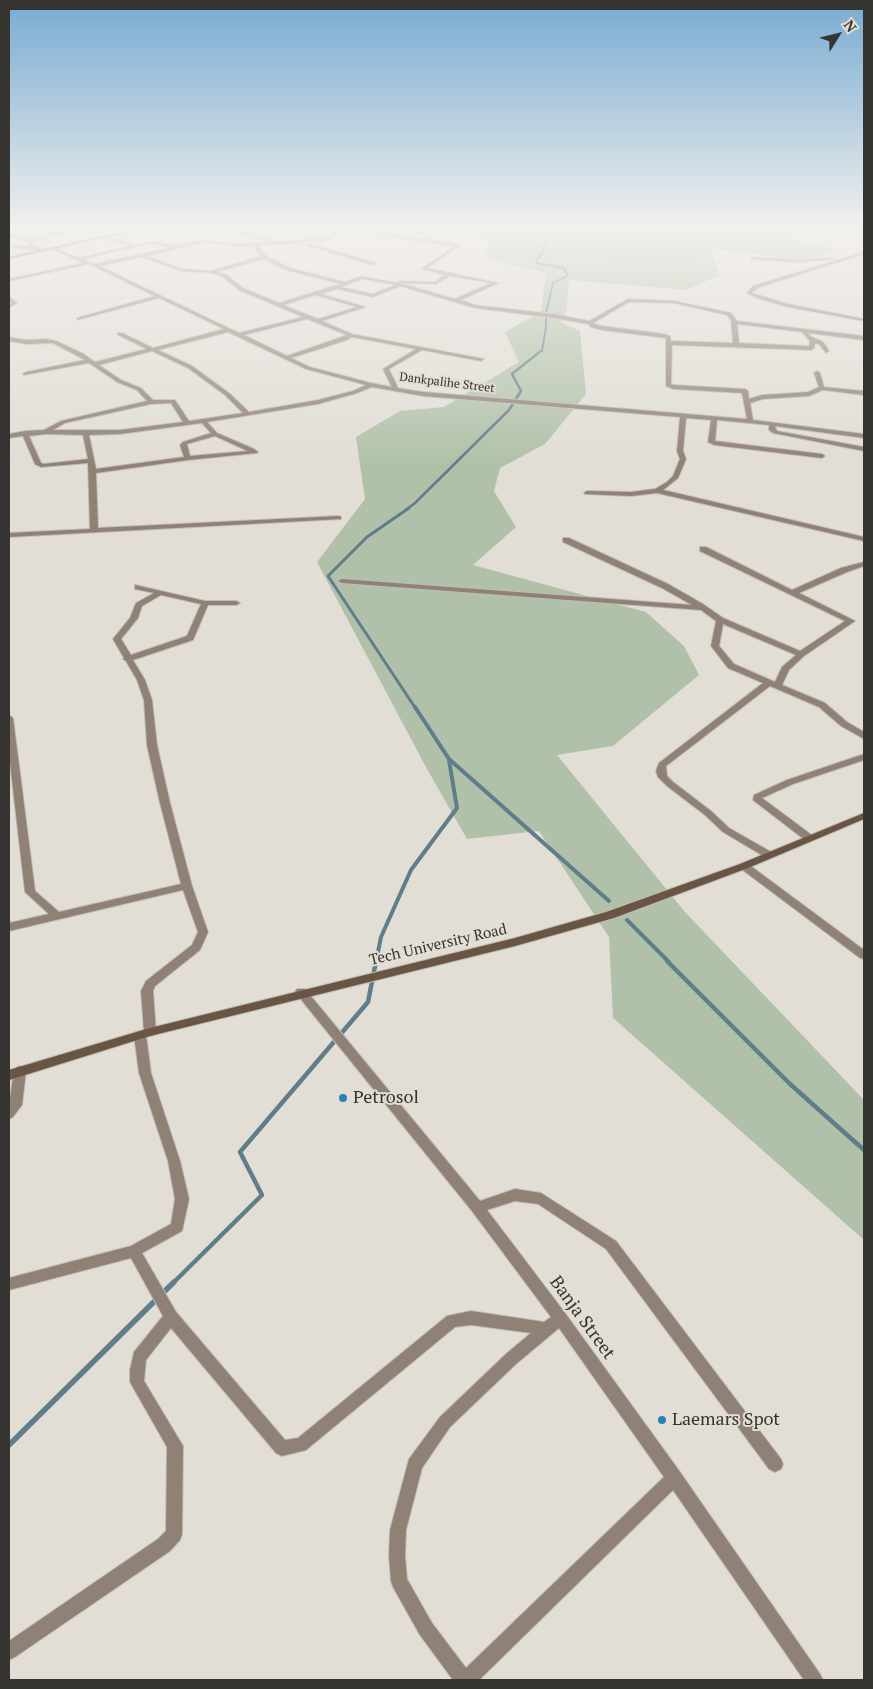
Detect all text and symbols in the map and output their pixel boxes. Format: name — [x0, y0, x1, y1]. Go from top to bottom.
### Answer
north arrow — [813, 10, 863, 60]
text: N — [840, 16, 861, 36]
street label: Dankpalihe Street — [398, 370, 496, 396]
street label: Tech University Road — [367, 920, 509, 970]
place label: Petrosol — [353, 1087, 419, 1109]
marker: Petrosol — [337, 1092, 349, 1104]
street label: Banja Street — [545, 1272, 619, 1364]
place label: Laemars Spot — [672, 1409, 780, 1431]
marker: Laemars Spot — [656, 1414, 668, 1426]

